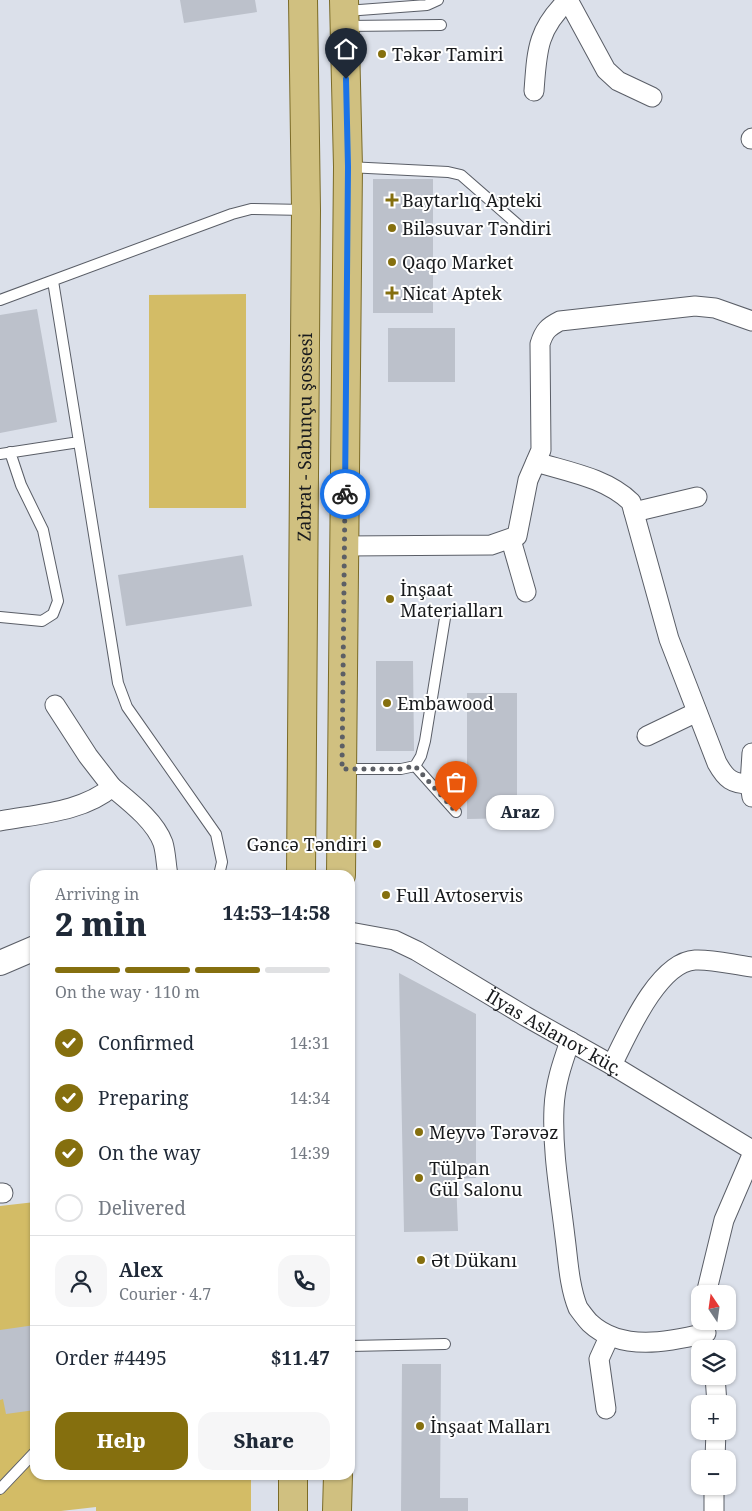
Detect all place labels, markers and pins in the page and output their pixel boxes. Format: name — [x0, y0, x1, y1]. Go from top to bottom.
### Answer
pin — [325, 28, 367, 79]
place label: Təkər Tamiri — [392, 42, 504, 66]
marker: Təkər Tamiri — [376, 48, 388, 60]
place label: Baytarlıq Apteki — [402, 188, 542, 212]
marker: Baytarlıq Apteki — [386, 194, 398, 206]
place label: Biləsuvar Təndiri — [402, 216, 552, 240]
marker: Biləsuvar Təndiri — [386, 222, 398, 234]
place label: Qaqo Market — [402, 250, 513, 274]
marker: Qaqo Market — [386, 256, 398, 268]
place label: Nicat Aptek — [402, 281, 502, 305]
marker: Nicat Aptek — [386, 287, 398, 299]
place label: İnşaat Materialları — [400, 577, 503, 622]
marker: İnşaat Materialları — [384, 593, 396, 605]
place label: Embawood — [397, 691, 494, 715]
marker: Embawood — [381, 697, 393, 709]
pin — [435, 761, 477, 812]
callout: Araz — [486, 794, 554, 830]
place label: Gəncə Təndiri — [246, 832, 367, 856]
marker: Gəncə Təndiri — [371, 838, 383, 850]
place label: Full Avtoservis — [396, 883, 523, 907]
marker: Full Avtoservis — [380, 889, 392, 901]
place label: Meyvə Tərəvəz — [429, 1120, 558, 1144]
marker: Meyvə Tərəvəz — [413, 1126, 425, 1138]
place label: Tülpan Gül Salonu — [429, 1156, 523, 1201]
marker: Tülpan Gül Salonu — [413, 1172, 425, 1184]
place label: Ət Dükanı — [431, 1248, 517, 1272]
marker: Ət Dükanı — [415, 1254, 427, 1266]
place label: İnşaat Malları — [430, 1414, 550, 1438]
marker: İnşaat Malları — [414, 1420, 426, 1432]

